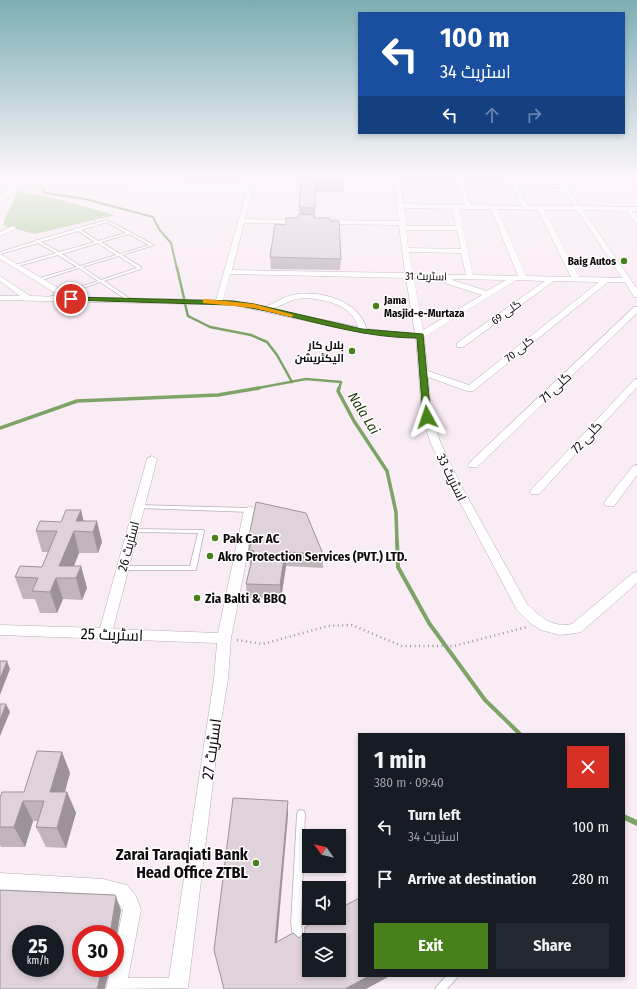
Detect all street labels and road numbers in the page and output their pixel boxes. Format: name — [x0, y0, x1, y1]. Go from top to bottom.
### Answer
street label: اسٹریٹ 31 — [405, 270, 447, 283]
street label: گلی 69 — [489, 297, 524, 328]
street label: گلی 70 — [502, 334, 536, 365]
street label: گلی 71 — [537, 369, 574, 406]
street label: گلی 72 — [568, 418, 605, 456]
street label: اسٹریٹ 33 — [434, 451, 469, 503]
street label: اسٹریٹ 26 — [115, 519, 142, 573]
street label: اسٹریٹ 25 — [80, 624, 144, 645]
street label: اسٹریٹ 27 — [198, 717, 225, 781]

